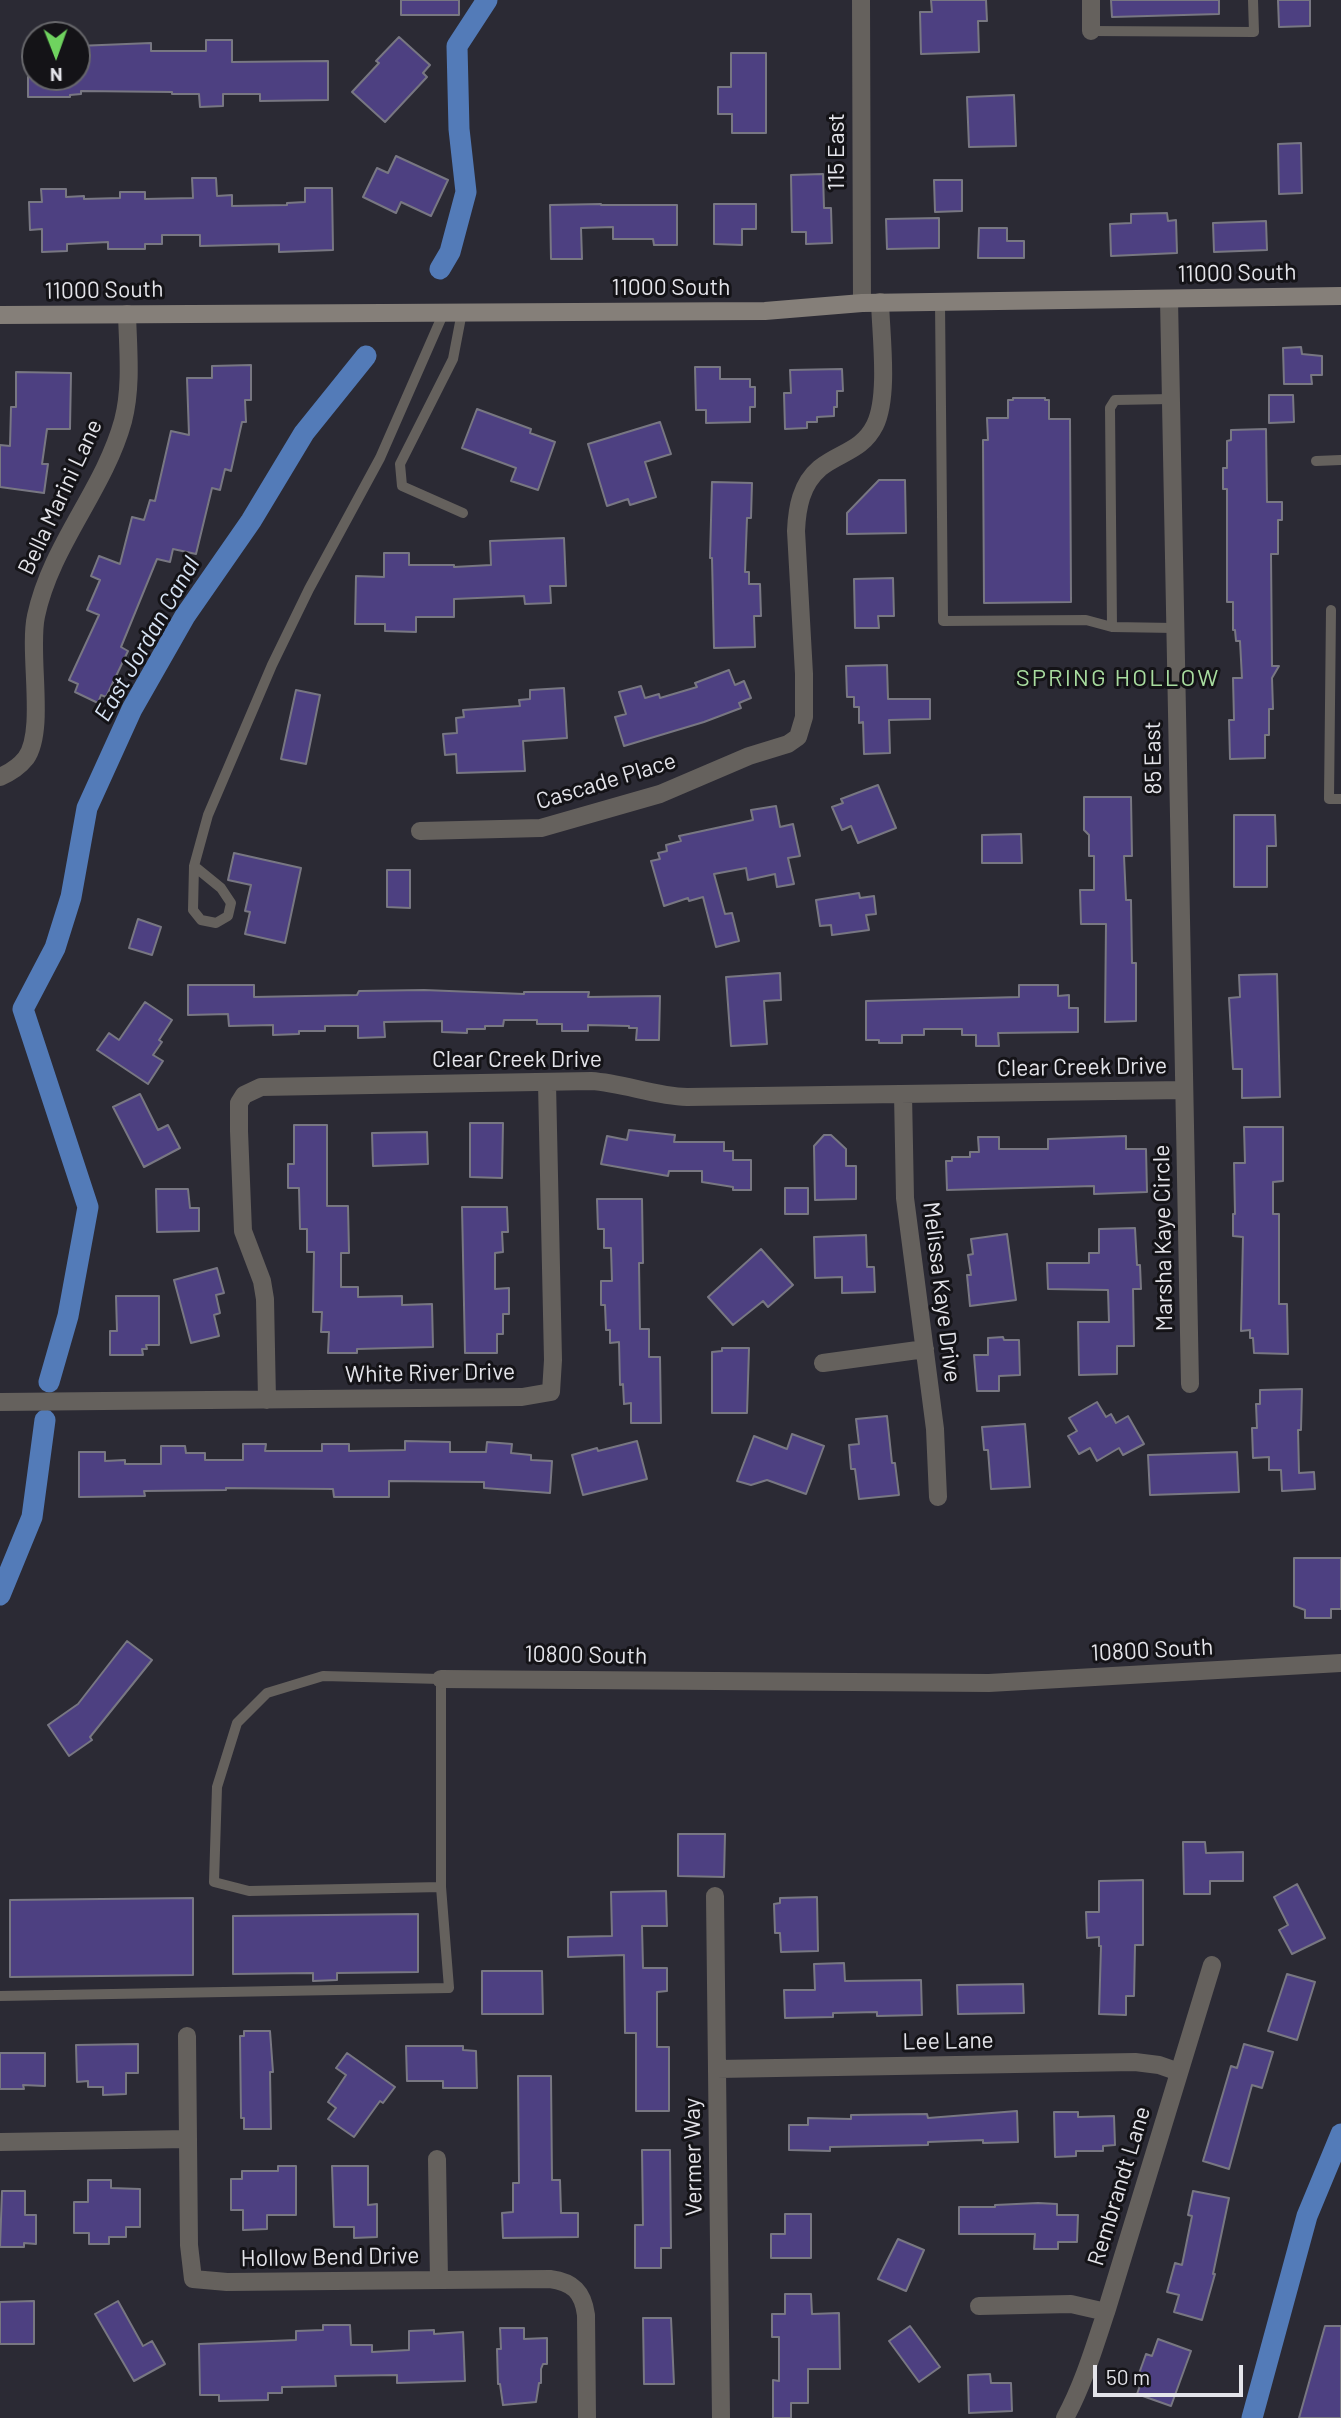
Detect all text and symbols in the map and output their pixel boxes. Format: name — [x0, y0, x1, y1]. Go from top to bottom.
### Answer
north arrow — [21, 21, 91, 91]
text: N — [50, 64, 63, 87]
street label: 115 East — [822, 113, 850, 191]
street label: 11000 South — [1177, 258, 1297, 288]
street label: 11000 South — [612, 273, 730, 301]
street label: 11000 South — [44, 275, 164, 305]
street label: Bella Marini Lane — [12, 415, 108, 579]
water label: East Jordan Canal — [88, 552, 206, 726]
district label: SPRING HOLLOW — [1017, 664, 1219, 692]
street label: 85 East — [1139, 721, 1167, 795]
street label: Cascade Place — [533, 747, 679, 815]
street label: Clear Creek Drive — [432, 1045, 602, 1073]
street label: Clear Creek Drive — [997, 1052, 1167, 1082]
street label: Marsha Kaye Circle — [1148, 1144, 1178, 1332]
street label: Melissa Kaye Drive — [917, 1200, 967, 1384]
street label: White River Drive — [345, 1358, 515, 1388]
street label: 10800 South — [1090, 1633, 1214, 1667]
street label: 10800 South — [524, 1640, 648, 1670]
street label: Lee Lane — [902, 2026, 994, 2056]
street label: Vermer Way — [678, 2098, 708, 2216]
street label: Rembrandt Lane — [1082, 2103, 1156, 2269]
street label: Hollow Bend Drive — [240, 2242, 420, 2272]
scale bar — [1096, 2352, 1246, 2396]
text: 50 m — [1106, 2364, 1150, 2389]

